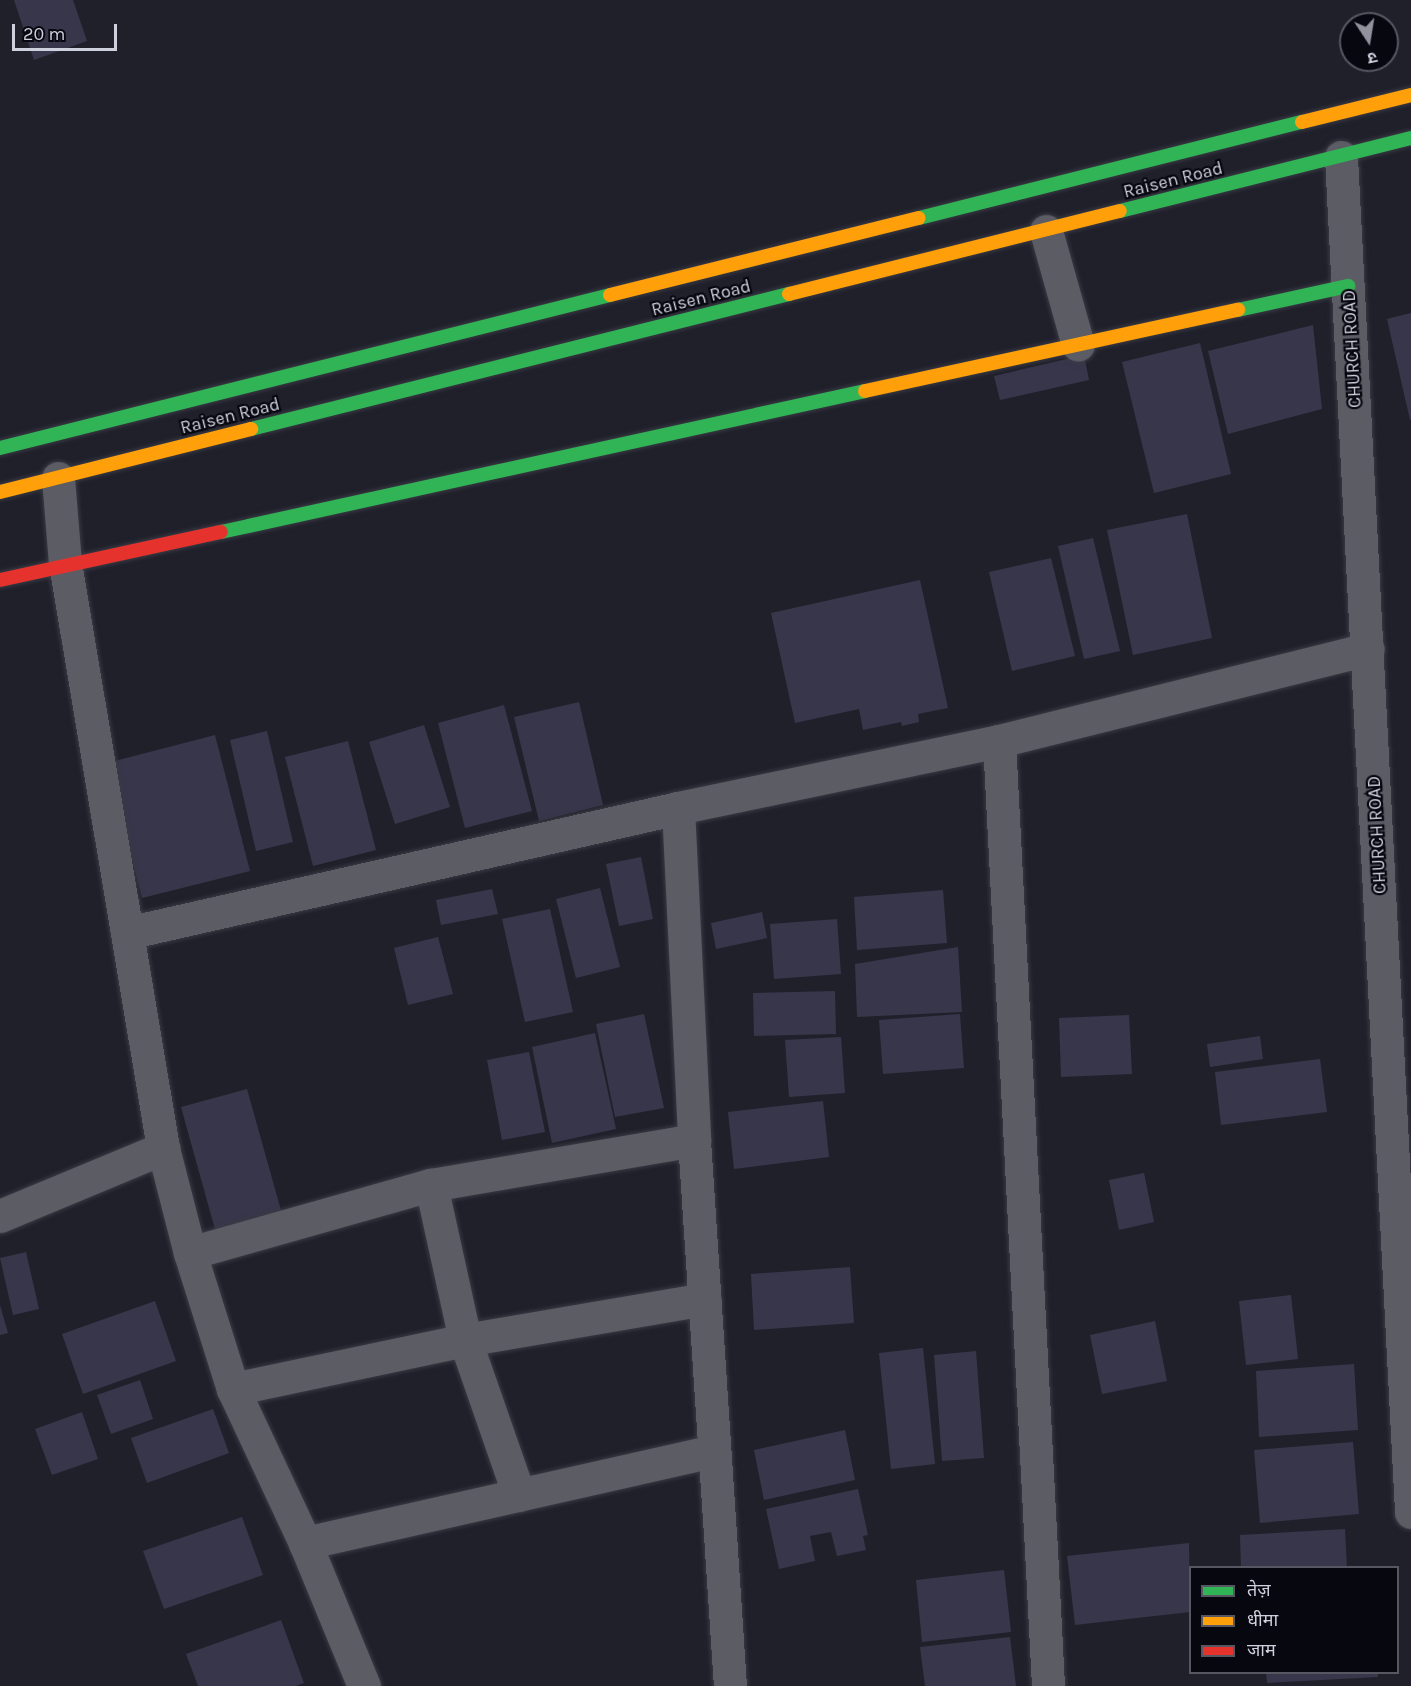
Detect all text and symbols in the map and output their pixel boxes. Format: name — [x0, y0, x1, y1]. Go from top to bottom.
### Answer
scale bar — [15, 12, 120, 50]
north arrow — [1339, 12, 1399, 72]
text: 20 m — [23, 23, 65, 45]
text: उ — [1366, 48, 1379, 68]
street label: Raisen Road — [1121, 157, 1225, 203]
street label: Raisen Road — [649, 275, 753, 321]
street label: CHURCH ROAD — [1338, 289, 1366, 409]
street label: Raisen Road — [178, 393, 282, 439]
street label: CHURCH ROAD — [1363, 775, 1391, 895]
legend — [1189, 1566, 1399, 1674]
text: तेज़ — [1247, 1579, 1271, 1601]
text: धीमा — [1247, 1609, 1278, 1631]
text: जाम — [1247, 1639, 1276, 1661]

